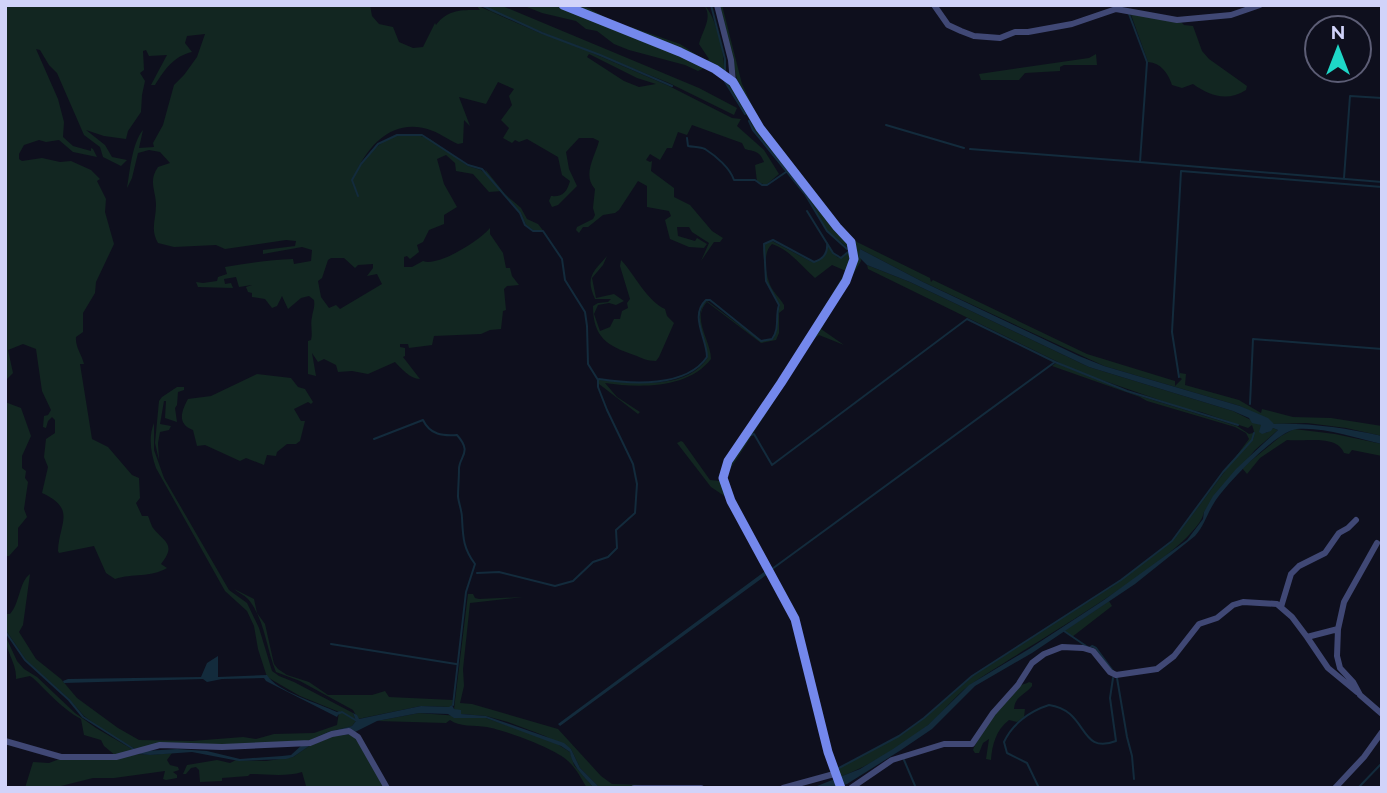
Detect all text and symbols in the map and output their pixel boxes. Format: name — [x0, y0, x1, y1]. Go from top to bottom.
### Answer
north arrow — [1303, 14, 1373, 84]
text: N — [1331, 21, 1345, 43]

